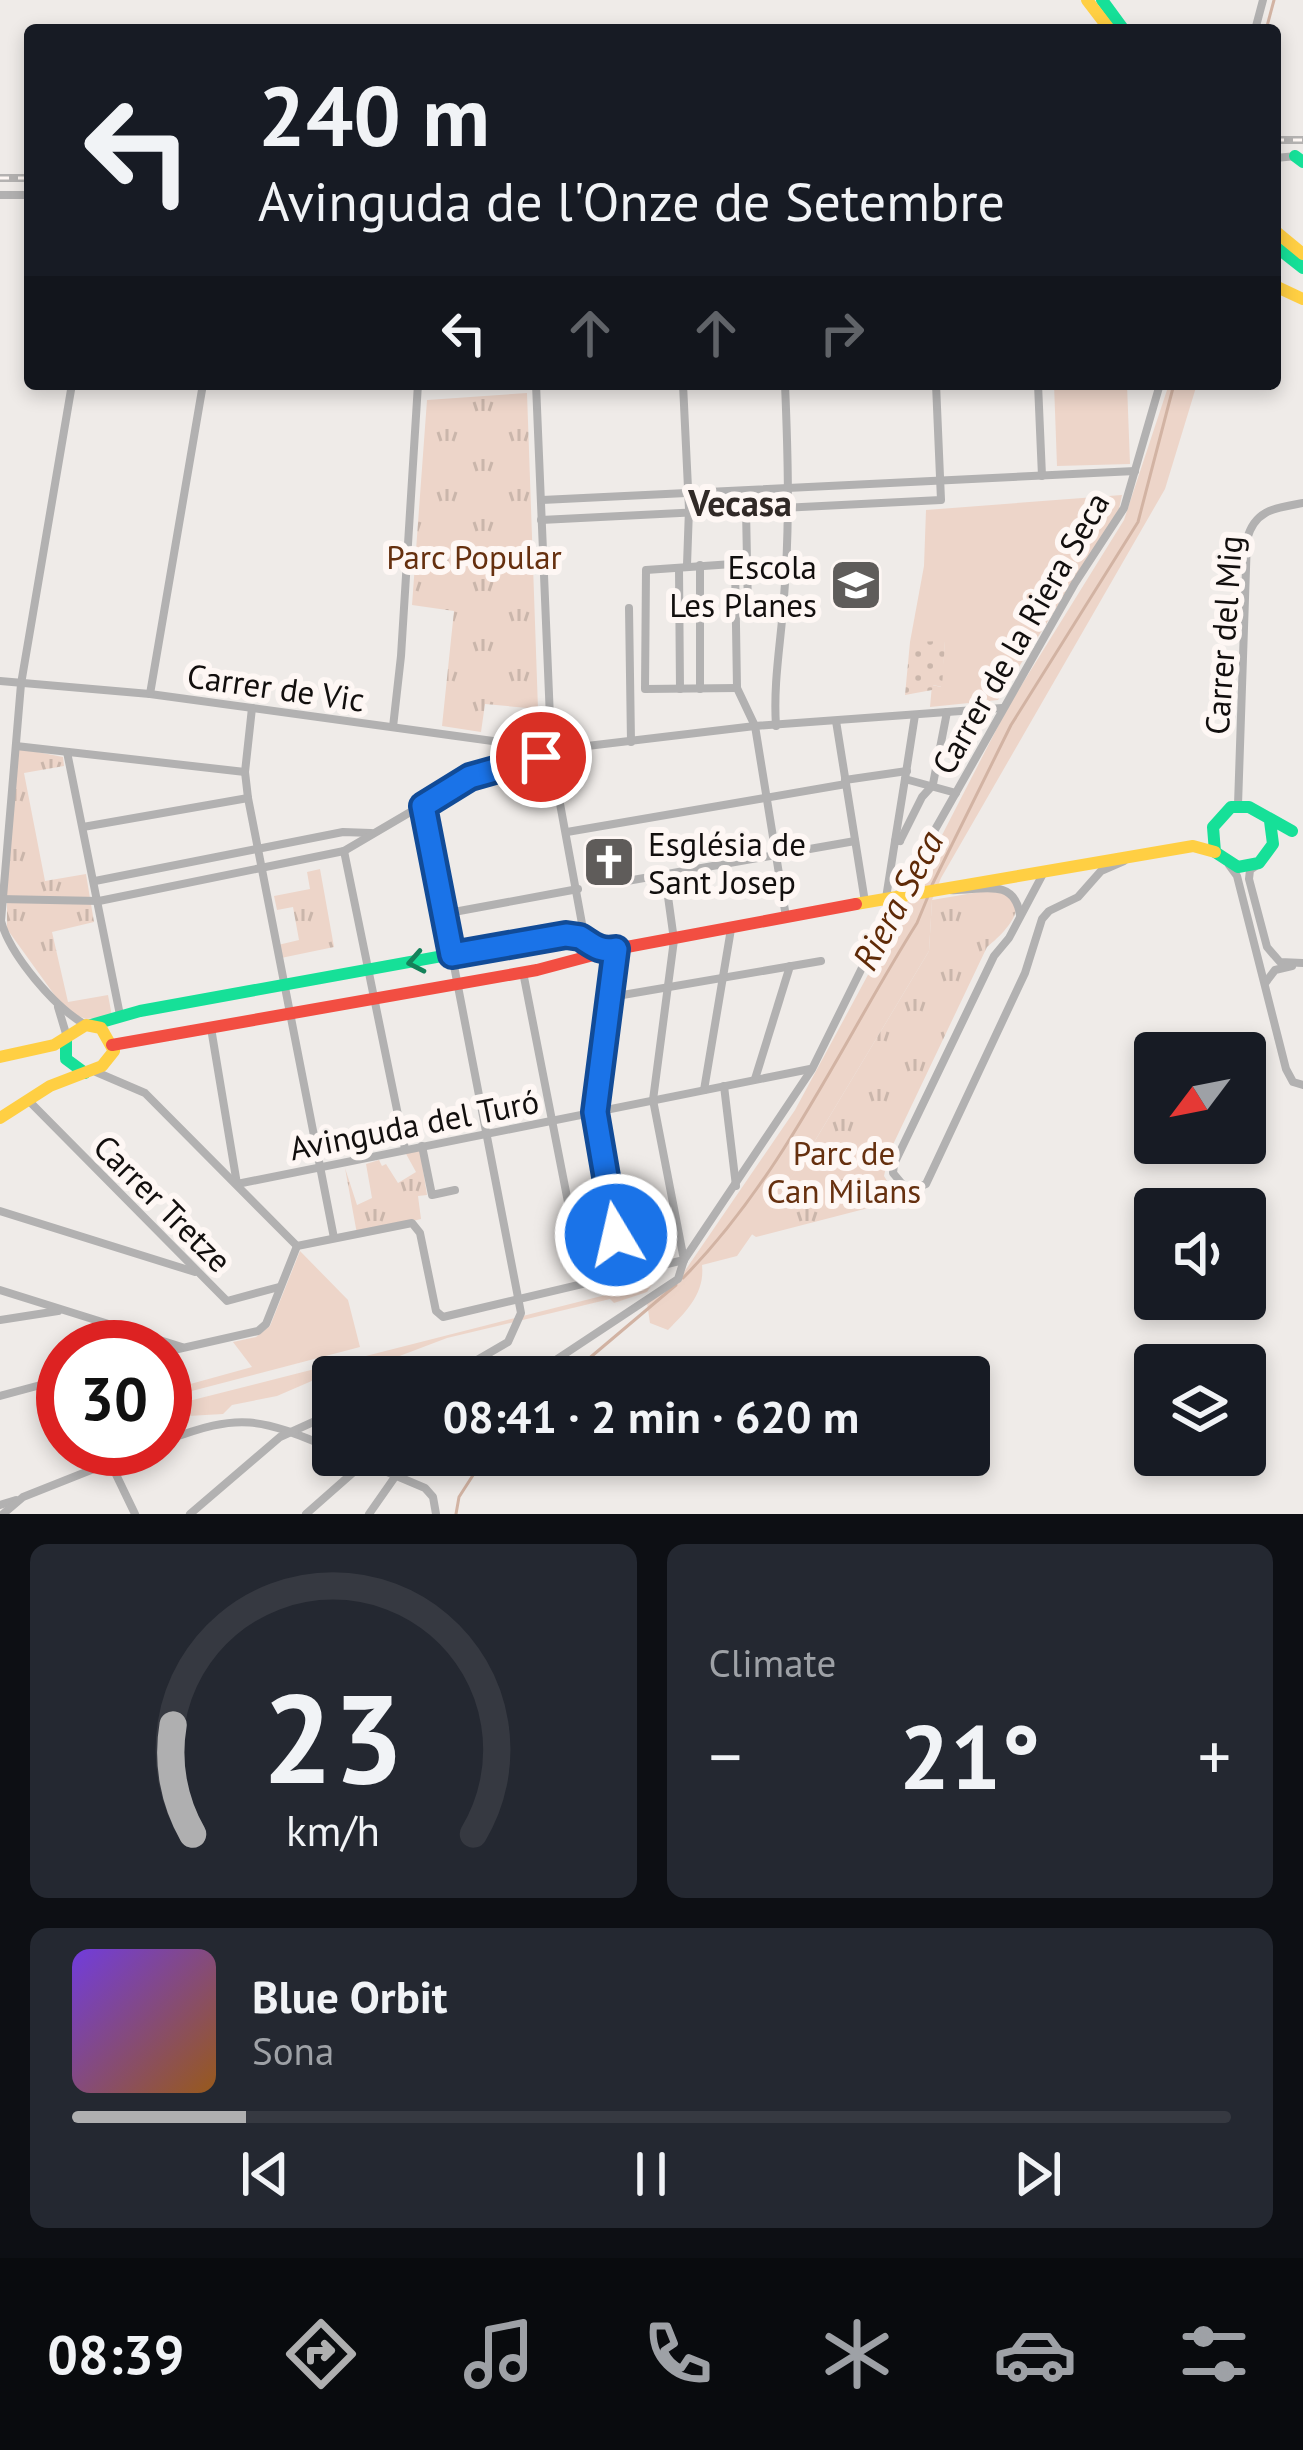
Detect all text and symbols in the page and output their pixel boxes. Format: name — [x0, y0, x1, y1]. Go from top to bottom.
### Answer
text: 240 m — [258, 60, 490, 169]
icon: left — [60, 72, 216, 228]
text: Avinguda de l'Onze de Setembre — [258, 166, 1005, 236]
icon: left — [431, 300, 497, 366]
icon: ahead — [557, 300, 623, 366]
icon: ahead — [683, 300, 749, 366]
icon: right — [809, 300, 875, 366]
district label: Vecasa — [687, 479, 792, 526]
street label: Carrer de la Riera Seca — [922, 484, 1118, 782]
street label: Carrer del Mig — [1195, 534, 1251, 736]
park label: Parc Popular — [386, 535, 562, 578]
place label: Escola Les Planes — [669, 545, 817, 626]
school or university icon: Escola Les Planes — [828, 557, 884, 613]
street label: Carrer de Vic — [185, 653, 367, 721]
pin — [490, 706, 592, 808]
icon: arrive — [508, 724, 574, 790]
place label: Església de Sant Josep — [648, 822, 806, 903]
water label: Riera Seca — [841, 822, 953, 978]
church icon: Església de Sant Josep — [581, 834, 637, 890]
one-way arrow — [406, 948, 426, 974]
north arrow — [1134, 1032, 1266, 1164]
map controls — [1134, 1032, 1266, 1476]
street label: Avinguda del Turó — [286, 1079, 542, 1169]
street label: Carrer Tretze — [85, 1125, 241, 1281]
park label: Parc de Can Milans — [767, 1131, 921, 1212]
position arrow — [553, 1172, 679, 1298]
button: sound — [1134, 1188, 1266, 1320]
speed limit sign: 30 — [36, 1320, 192, 1476]
button: layers — [1134, 1344, 1266, 1476]
text: 08:41 · 2 min · 620 m — [443, 1387, 859, 1445]
text: Climate — [709, 1637, 836, 1688]
text: 23 — [262, 1656, 404, 1817]
text: 21° — [899, 1697, 1040, 1814]
text: − — [709, 1713, 742, 1798]
text: + — [1198, 1713, 1231, 1798]
text: km/h — [286, 1802, 380, 1858]
text: Blue Orbit — [252, 1967, 448, 2025]
text: Sona — [252, 2025, 334, 2076]
icon: previous — [232, 2141, 298, 2207]
icon: pause — [618, 2141, 684, 2207]
icon: next — [1005, 2141, 1071, 2207]
icon: directions — [279, 2312, 363, 2396]
icon: music — [457, 2312, 541, 2396]
icon: phone — [636, 2312, 720, 2396]
icon: climate — [815, 2312, 899, 2396]
icon: car — [993, 2312, 1077, 2396]
icon: filters — [1172, 2312, 1256, 2396]
text: 08:39 — [47, 2319, 184, 2389]

